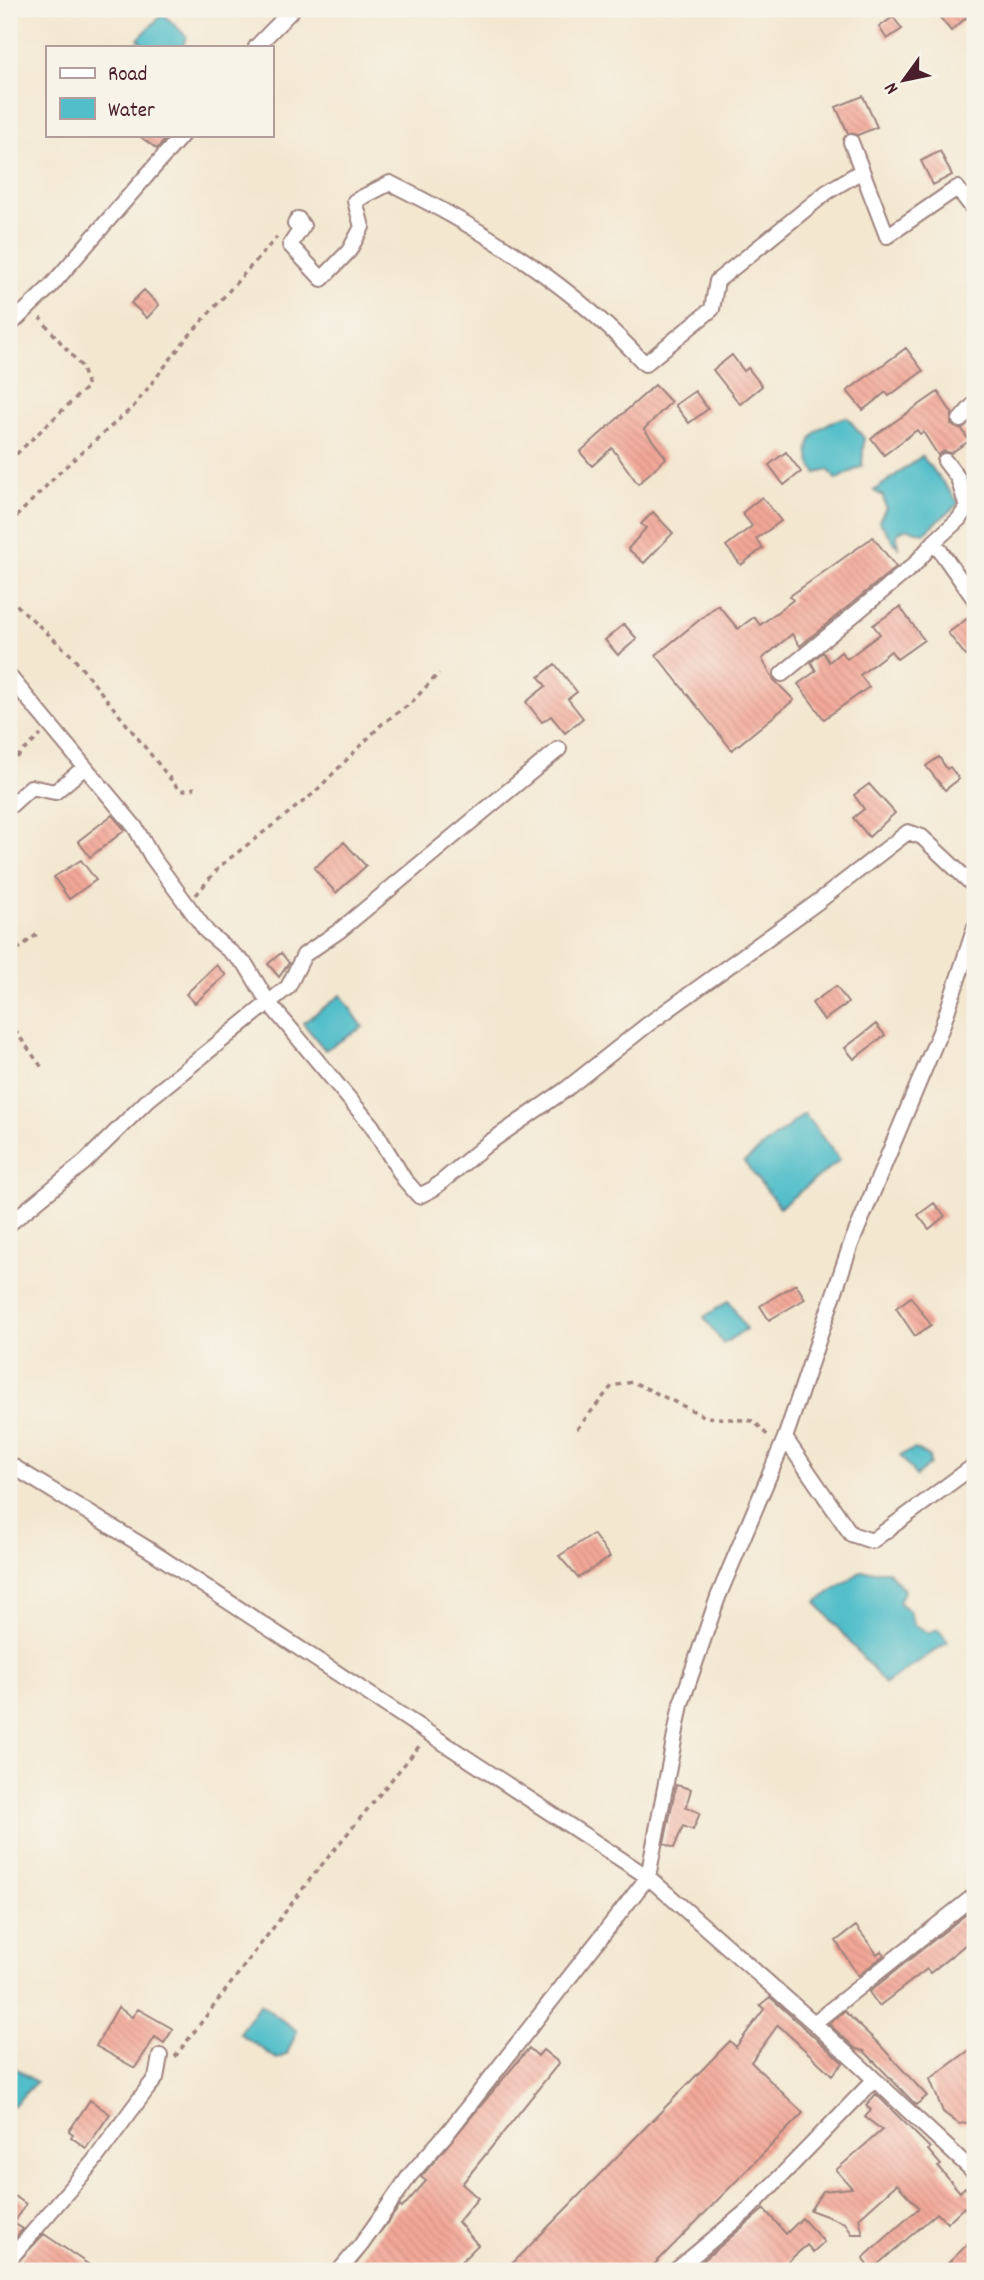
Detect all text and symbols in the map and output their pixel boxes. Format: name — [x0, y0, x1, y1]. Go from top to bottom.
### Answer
legend — [46, 46, 273, 136]
north arrow — [869, 46, 939, 116]
text: Road — [108, 61, 147, 91]
text: N — [879, 76, 907, 99]
text: Water — [108, 97, 155, 127]

